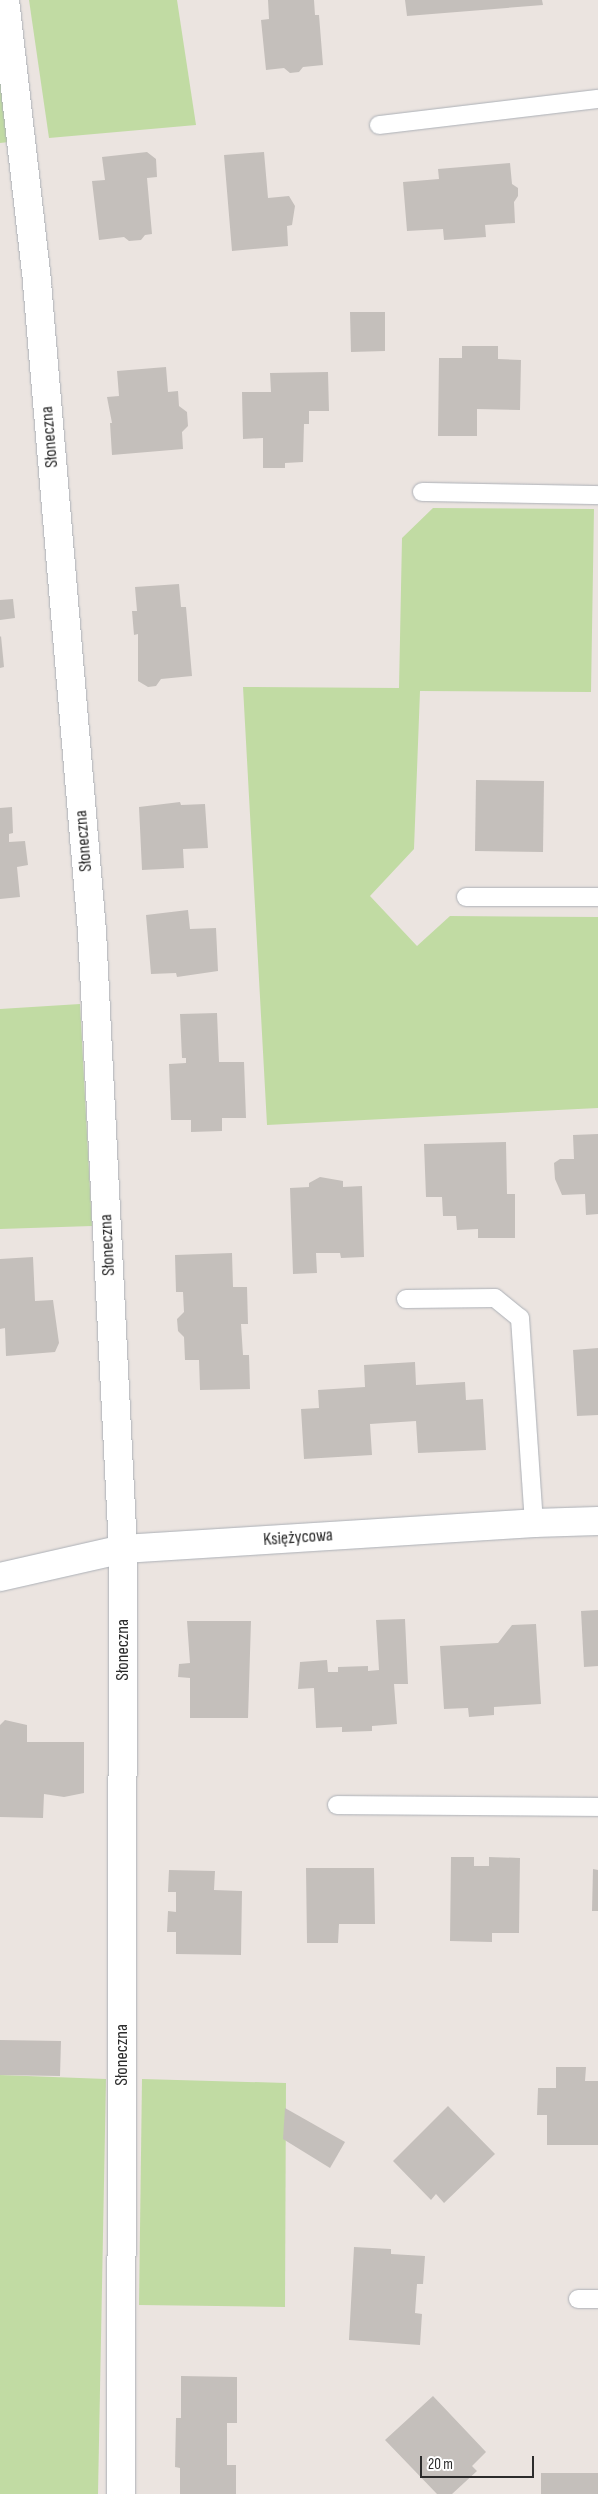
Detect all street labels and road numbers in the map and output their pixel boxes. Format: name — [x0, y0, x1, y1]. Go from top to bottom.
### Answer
street label: Słoneczna — [37, 405, 63, 469]
street label: Słoneczna — [71, 809, 97, 873]
street label: Słoneczna — [96, 1214, 120, 1276]
street label: Księżycowa — [262, 1525, 334, 1551]
street label: Słoneczna — [112, 1619, 134, 1681]
street label: Słoneczna — [111, 2024, 133, 2086]

